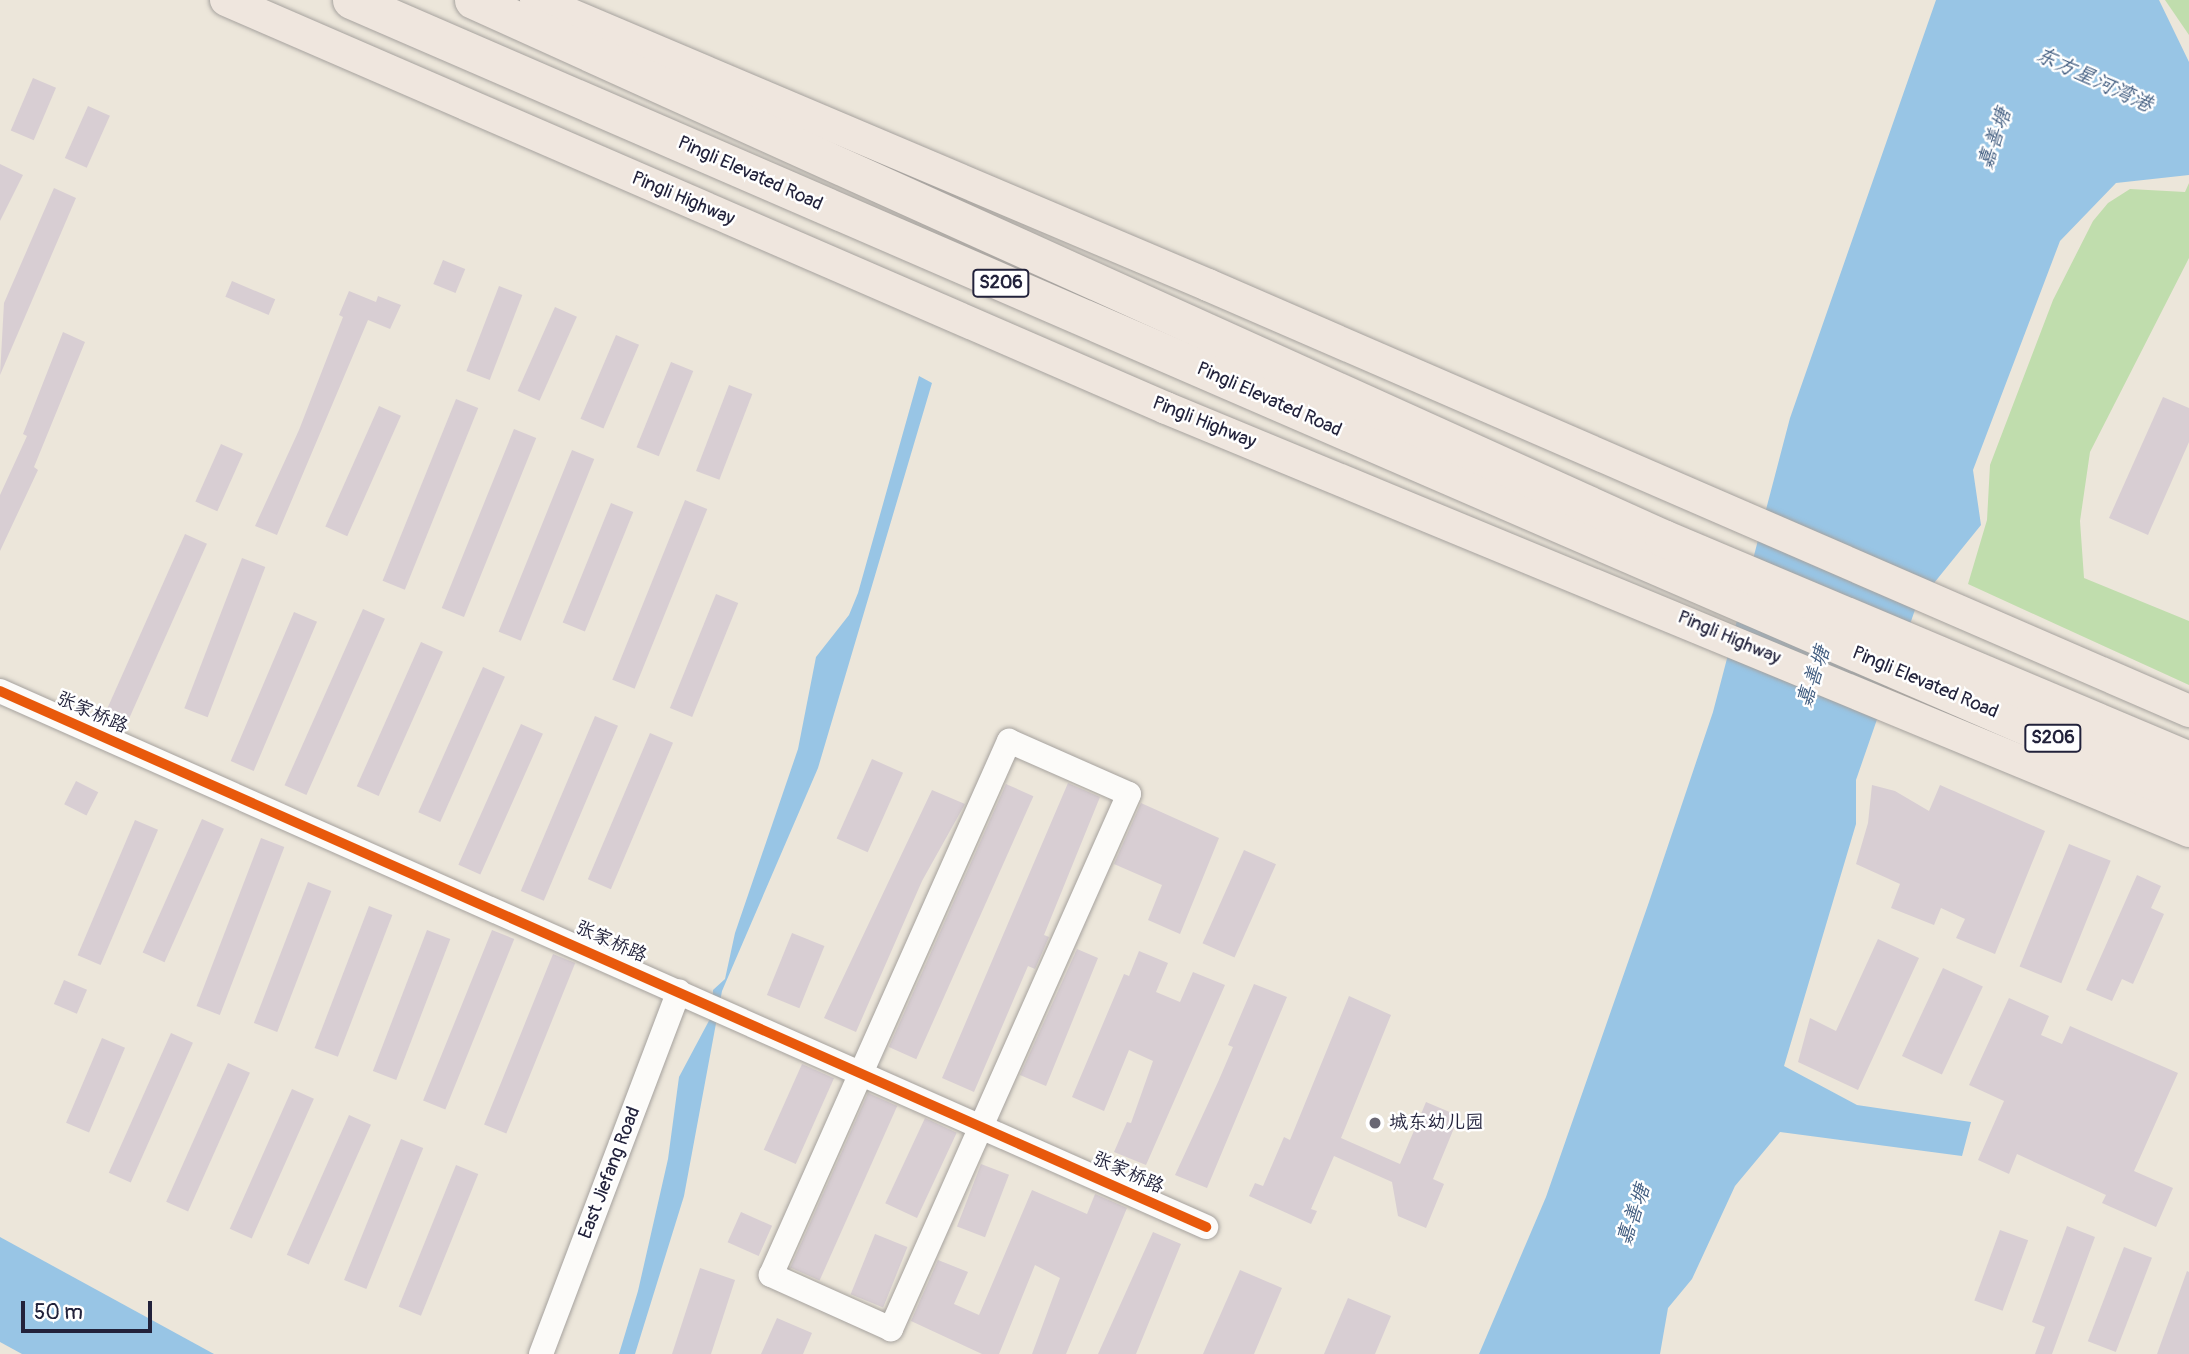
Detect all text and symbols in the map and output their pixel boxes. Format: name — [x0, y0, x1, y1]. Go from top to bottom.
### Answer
water label: 东方星河湾港 — [2032, 42, 2156, 118]
water label: 嘉善塘 — [1973, 105, 2017, 173]
street label: Pingli Elevated Road — [674, 132, 826, 216]
street label: Pingli Highway — [628, 167, 738, 231]
road number: S206 — [971, 268, 1031, 298]
street label: Pingli Elevated Road — [1193, 358, 1345, 442]
street label: Pingli Highway — [1149, 392, 1259, 454]
street label: Pingli Highway — [1674, 606, 1784, 670]
street label: Pingli Elevated Road — [1849, 642, 2001, 724]
water label: 嘉善塘 — [1792, 643, 1836, 711]
street label: 张家桥路 — [53, 687, 131, 739]
road number: S206 — [2023, 724, 2083, 752]
street label: 张家桥路 — [572, 916, 650, 968]
street label: East Jiefang Road — [574, 1104, 646, 1242]
place label: 城东幼儿园 — [1389, 1112, 1484, 1134]
marker: 城东幼儿园 — [1367, 1115, 1383, 1131]
street label: 张家桥路 — [1089, 1147, 1167, 1199]
water label: 嘉善塘 — [1612, 1181, 1656, 1249]
scale bar — [24, 1288, 156, 1332]
text: 50 m — [34, 1299, 83, 1326]

